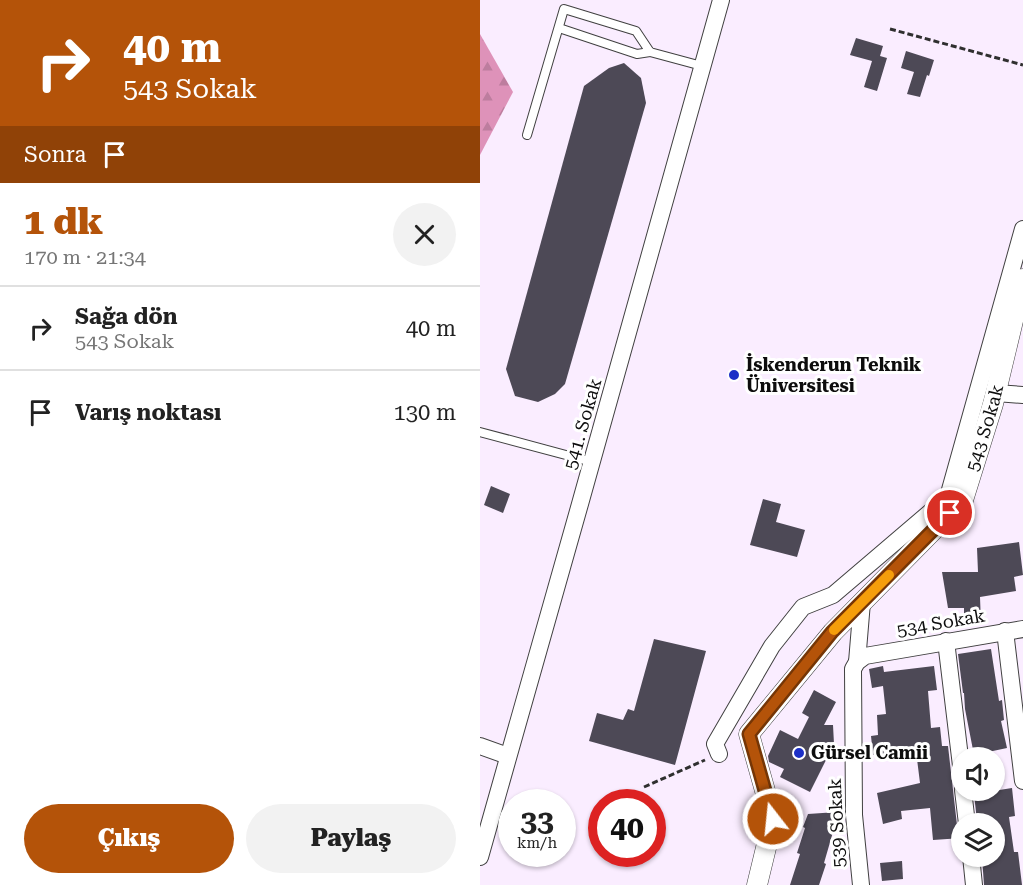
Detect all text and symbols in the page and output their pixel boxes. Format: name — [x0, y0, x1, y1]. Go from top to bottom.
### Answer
text: 40 m — [123, 23, 221, 72]
icon: right — [24, 24, 102, 102]
text: 543 Sokak — [123, 73, 257, 105]
icon: arrive — [98, 138, 131, 171]
text: Sonra — [24, 142, 86, 167]
text: 1 dk — [24, 201, 103, 243]
button: close — [393, 203, 456, 266]
text: 170 m · 21:34 — [24, 245, 146, 269]
text: Sağa dön — [75, 304, 177, 329]
icon: right — [24, 312, 57, 345]
text: 40 m — [406, 316, 456, 341]
text: 543 Sokak — [75, 329, 174, 353]
place label: İskenderun Teknik Üniversitesi — [746, 353, 922, 396]
marker: İskenderun Teknik Üniversitesi — [727, 368, 741, 382]
street label: 541. Sokak — [559, 376, 606, 472]
street label: 543 Sokak — [962, 383, 1007, 474]
icon: arrive — [24, 396, 57, 429]
text: Varış noktası — [75, 400, 221, 425]
text: 130 m — [393, 400, 456, 425]
pin — [924, 487, 975, 538]
icon: arrive — [933, 496, 966, 529]
street label: 534 Sokak — [895, 604, 987, 641]
place label: Gürsel Camii — [811, 742, 928, 763]
marker: Gürsel Camii — [792, 746, 806, 760]
map controls — [951, 747, 1005, 867]
button: sound — [951, 747, 1005, 801]
street label: 539 Sokak — [824, 778, 849, 868]
position arrow — [741, 787, 805, 851]
speed limit sign: 40 — [588, 789, 666, 867]
text: 33 — [520, 803, 554, 838]
button: Çıkış — [24, 804, 234, 873]
button: Paylaş — [246, 804, 456, 873]
button: layers — [951, 813, 1005, 867]
text: km/h — [517, 834, 557, 852]

